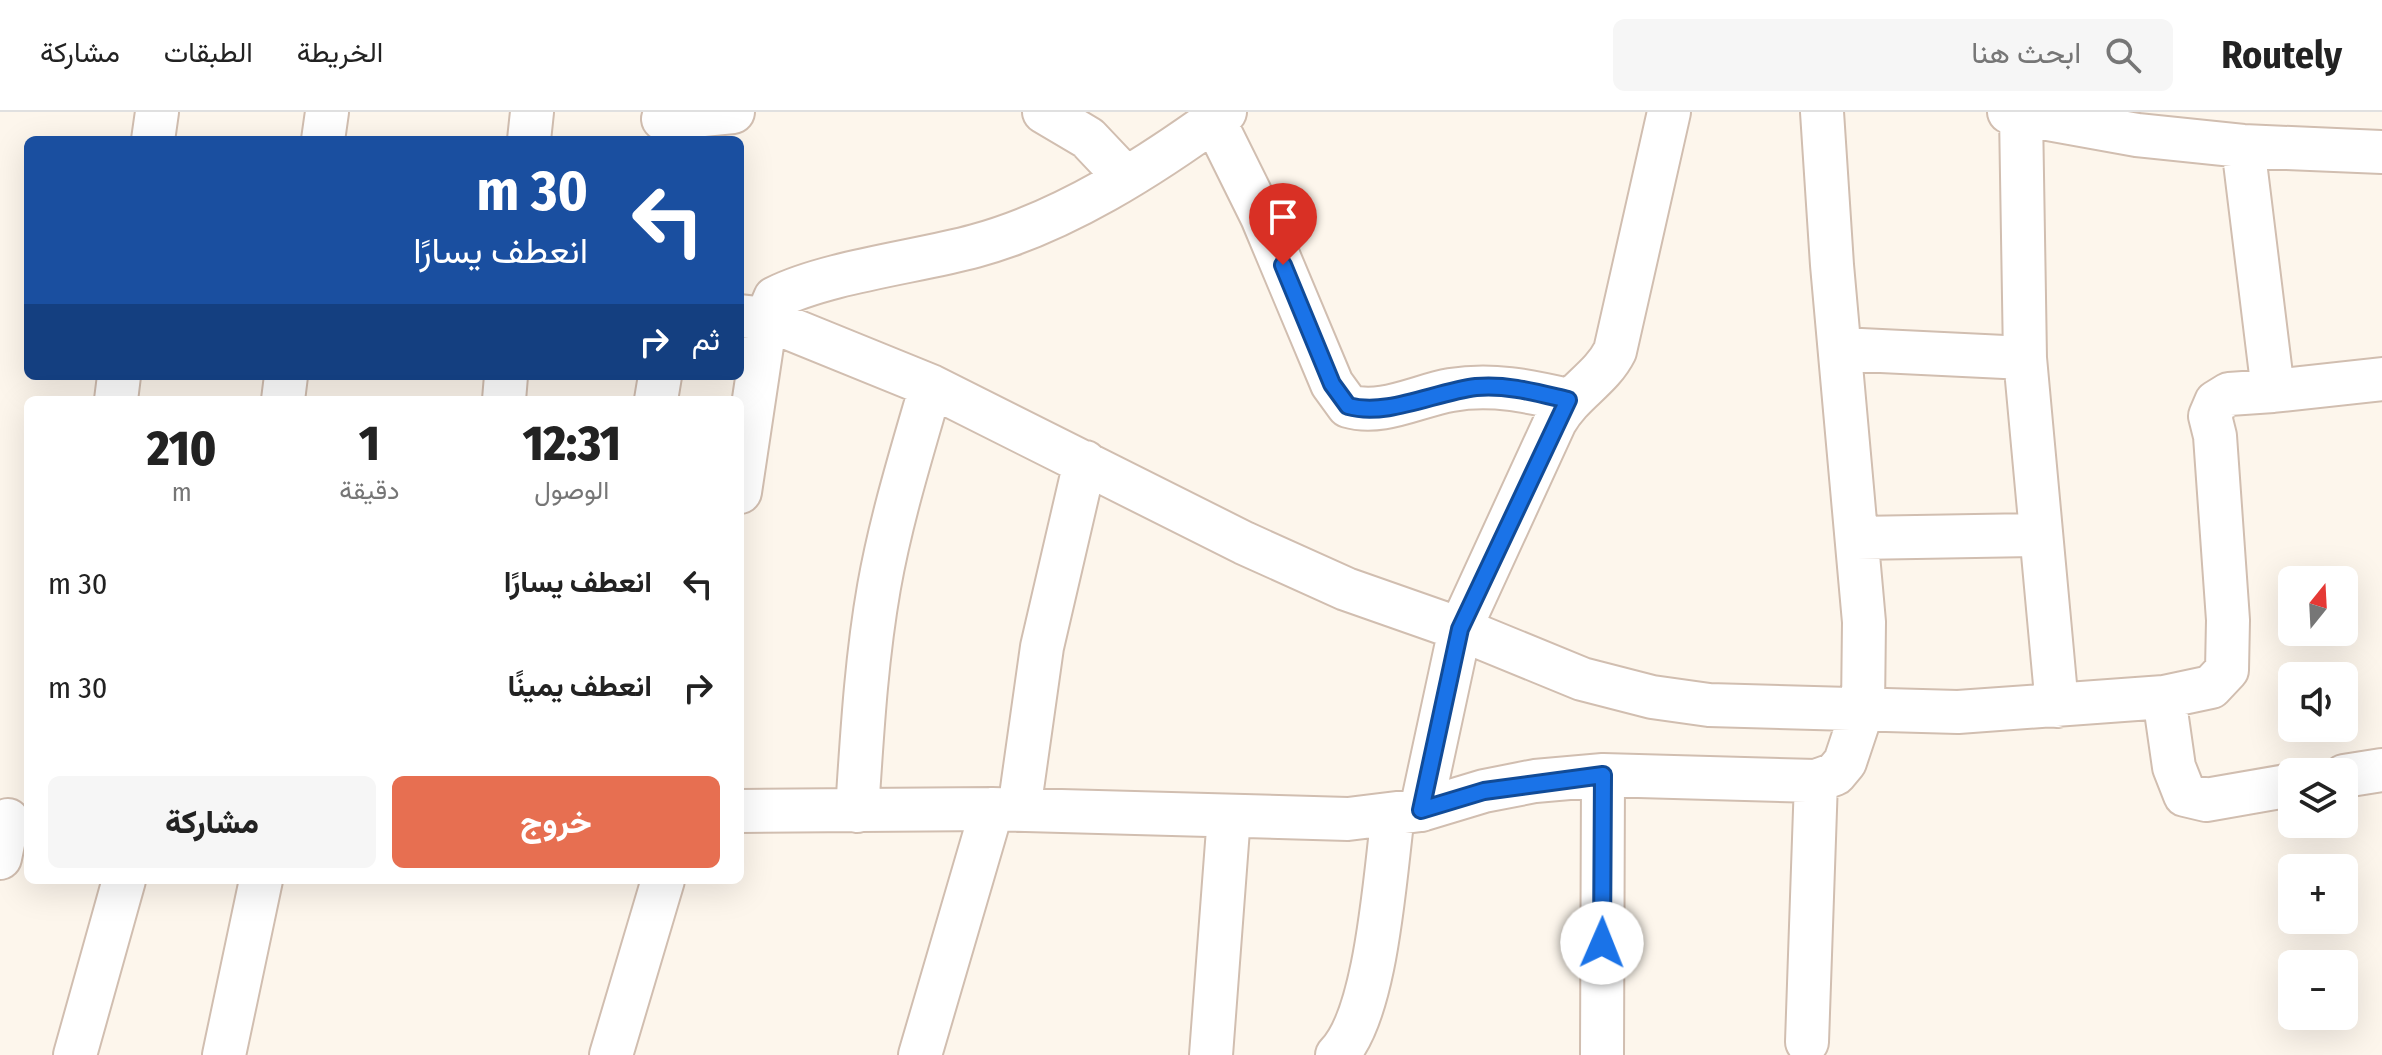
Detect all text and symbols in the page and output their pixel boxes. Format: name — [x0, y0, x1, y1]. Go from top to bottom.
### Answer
search box — [1613, 19, 2173, 91]
text: Routely — [2221, 32, 2342, 78]
icon: search — [2101, 33, 2145, 77]
text: ابحث هنا — [1971, 35, 2081, 71]
text: مشاركة — [40, 36, 120, 69]
text: الطبقات — [164, 36, 253, 69]
text: الخريطة — [297, 36, 383, 69]
text: 30 m — [477, 158, 588, 225]
icon: left — [616, 168, 720, 272]
pin — [1249, 183, 1317, 265]
icon: arrive — [1261, 195, 1305, 239]
text: انعطف يسارًا — [413, 229, 588, 273]
icon: right — [632, 320, 676, 364]
text: ثم — [692, 322, 720, 358]
text: 1 — [359, 415, 380, 473]
text: 12:31 — [523, 415, 621, 473]
text: 210 — [147, 420, 216, 478]
text: دقيقة — [339, 475, 400, 506]
text: الوصول — [534, 475, 609, 506]
text: m — [172, 477, 192, 508]
icon: left — [676, 562, 720, 606]
text: انعطف يسارًا — [504, 564, 652, 600]
text: 30 m — [48, 566, 107, 602]
north arrow — [2278, 566, 2358, 646]
map controls — [2278, 566, 2358, 1030]
button: sound — [2278, 662, 2358, 742]
icon: right — [676, 666, 720, 710]
text: انعطف يمينًا — [507, 668, 652, 704]
text: 30 m — [48, 670, 107, 706]
button: layers — [2278, 758, 2358, 838]
button: مشاركة — [48, 776, 376, 868]
button: خروج — [392, 776, 720, 868]
button: + — [2278, 854, 2358, 934]
position arrow — [1560, 901, 1644, 985]
button: − — [2278, 950, 2358, 1030]

